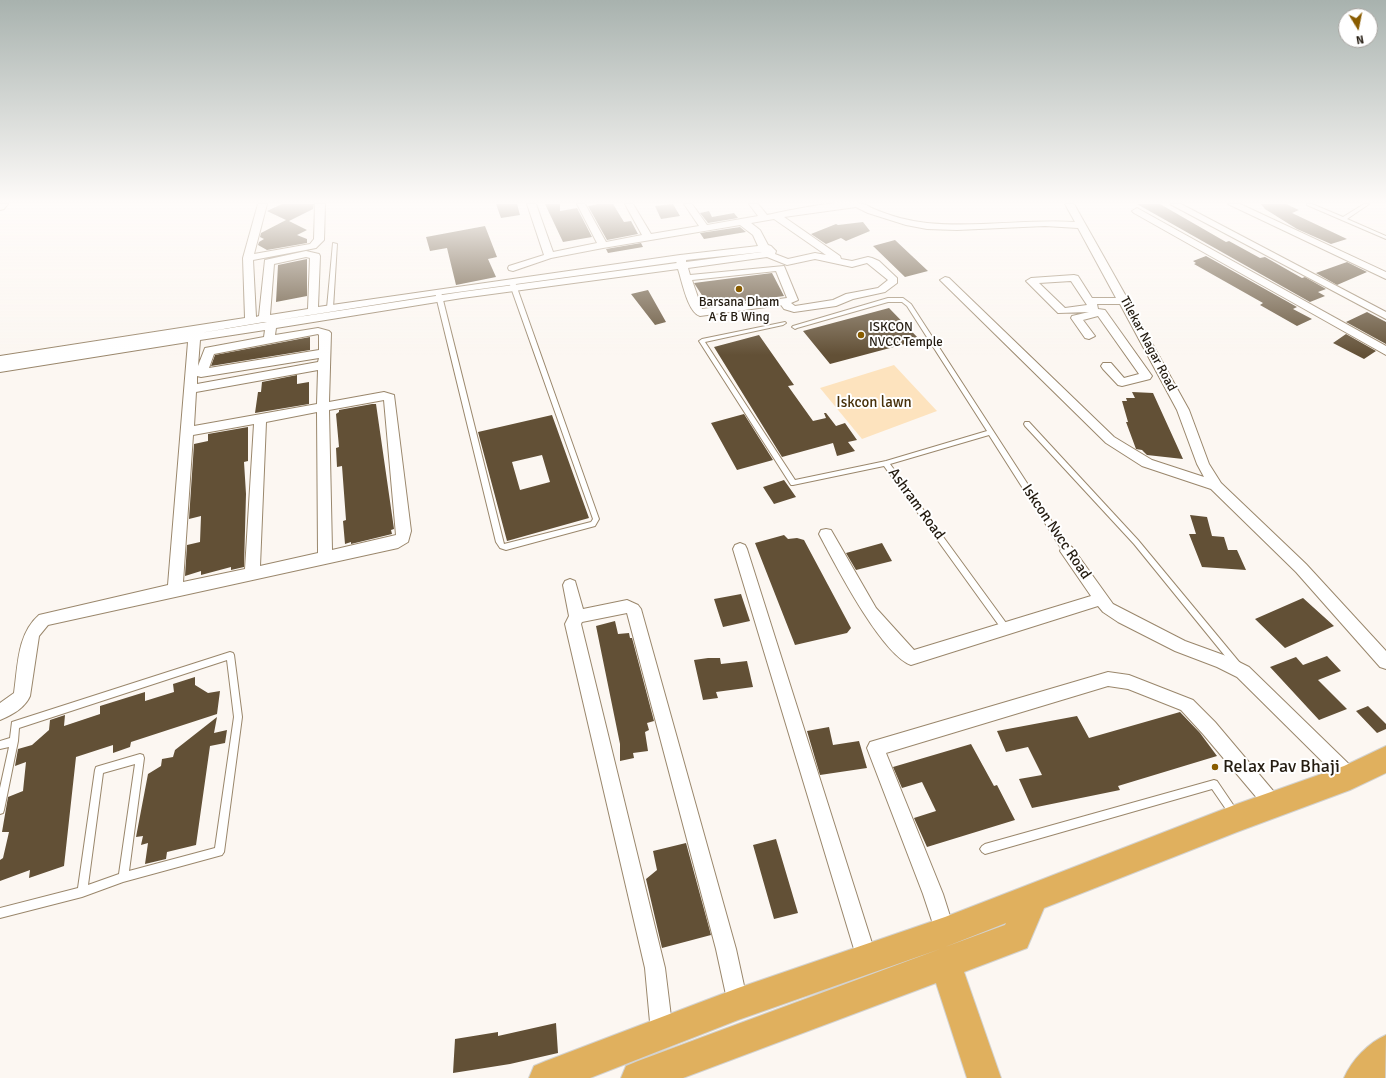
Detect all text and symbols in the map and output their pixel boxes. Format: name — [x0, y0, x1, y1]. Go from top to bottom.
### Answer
north arrow — [1338, 8, 1378, 48]
text: N — [1355, 32, 1365, 46]
marker: Barsana Dham A & B Wing — [734, 284, 744, 294]
street label: Tilekar Nagar Road — [1116, 294, 1180, 394]
place label: Barsana Dham A & B Wing — [699, 295, 779, 326]
place label: ISKCON NVCC Temple — [869, 320, 943, 351]
marker: ISKCON NVCC Temple — [856, 330, 866, 340]
park label: Iskcon lawn — [836, 394, 912, 412]
street label: Ashram Road — [884, 465, 948, 543]
street label: Iskcon Nvcc Road — [1018, 481, 1094, 583]
place label: Relax Pav Bhaji — [1223, 756, 1340, 778]
marker: Relax Pav Bhaji — [1210, 762, 1220, 772]

